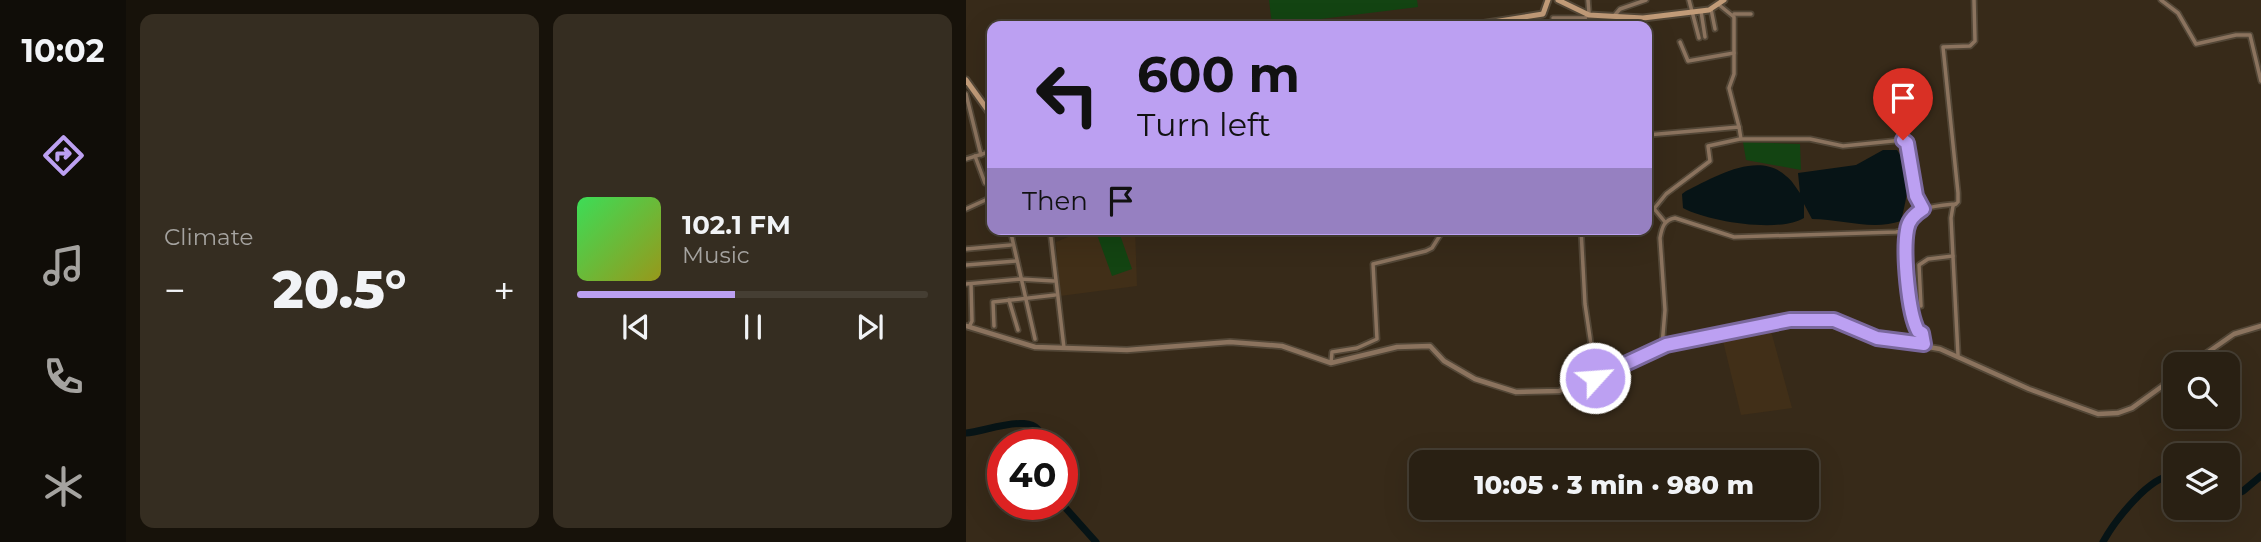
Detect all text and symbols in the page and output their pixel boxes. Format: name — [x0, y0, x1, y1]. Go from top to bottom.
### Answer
text: 10:02 — [21, 31, 105, 70]
text: 600 m — [1137, 45, 1300, 104]
icon: left — [1022, 49, 1113, 140]
pin — [1873, 68, 1933, 140]
icon: arrive — [1884, 79, 1922, 117]
text: Turn left — [1137, 105, 1271, 144]
icon: directions — [39, 131, 88, 180]
icon: arrive — [1102, 182, 1140, 220]
text: Then — [1022, 185, 1088, 217]
text: 102.1 FM — [682, 209, 791, 241]
text: Climate — [164, 223, 253, 251]
icon: music — [39, 241, 88, 290]
text: Music — [682, 241, 750, 269]
text: 20.5° — [273, 258, 406, 321]
text: − — [164, 267, 186, 314]
text: + — [493, 267, 515, 314]
icon: previous — [617, 308, 655, 346]
icon: pause — [734, 308, 772, 346]
icon: next — [851, 308, 889, 346]
position arrow — [1558, 341, 1632, 415]
icon: phone — [39, 352, 88, 401]
map controls — [2163, 352, 2240, 520]
button: search — [2163, 352, 2240, 429]
speed limit sign: 40 — [987, 429, 1078, 520]
button: layers — [2163, 443, 2240, 520]
icon: climate — [39, 462, 88, 511]
text: 10:05 · 3 min · 980 m — [1474, 469, 1754, 501]

